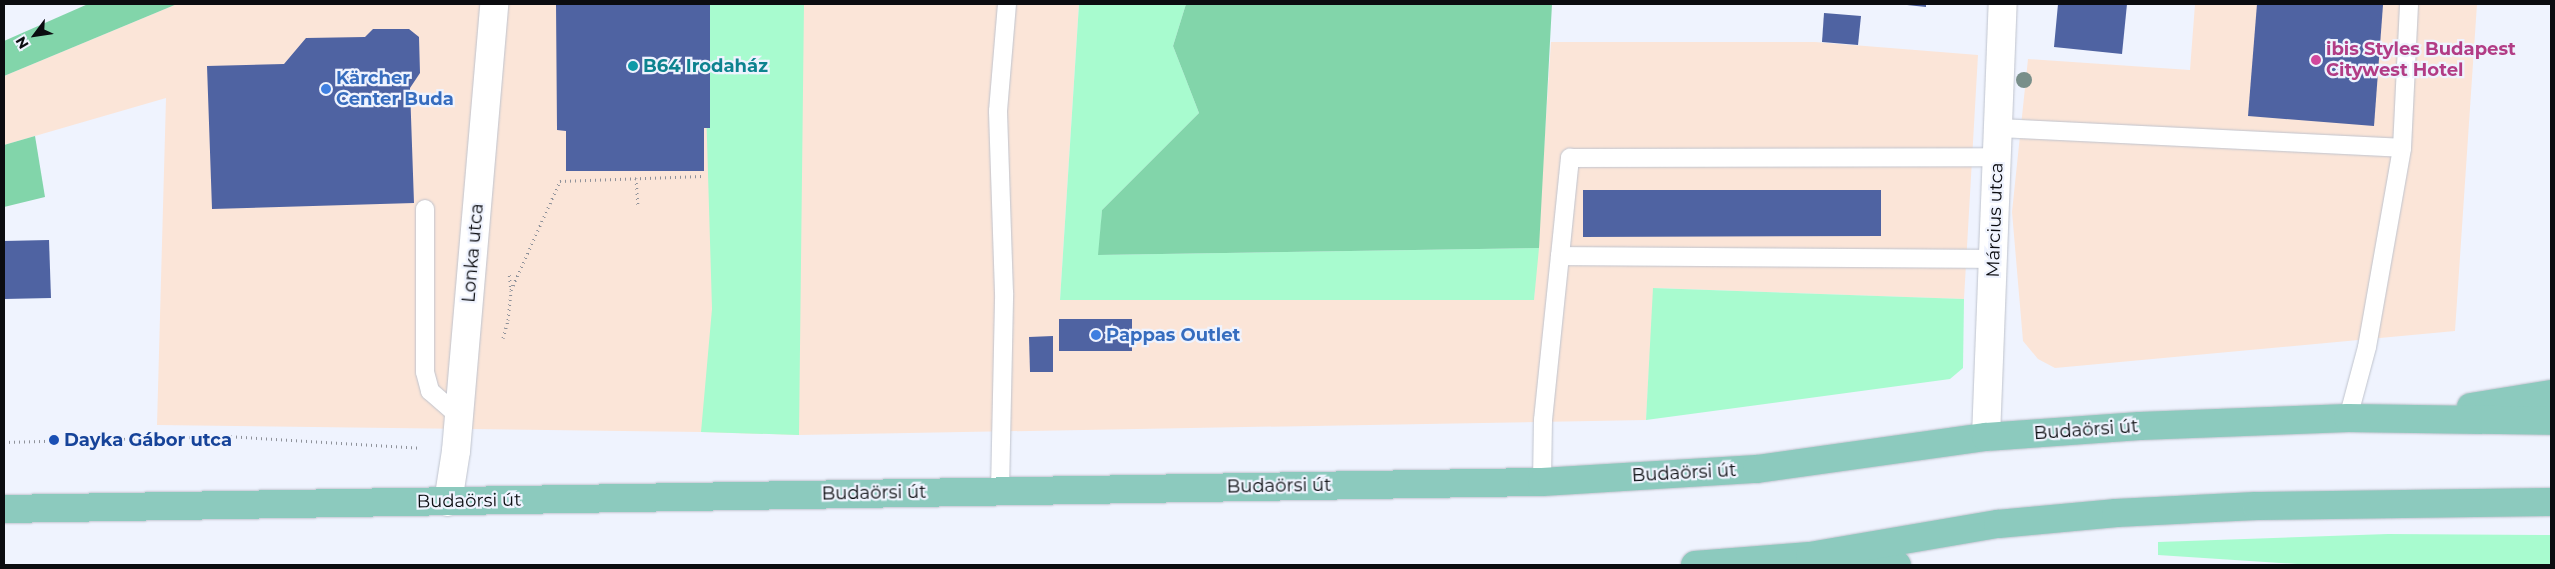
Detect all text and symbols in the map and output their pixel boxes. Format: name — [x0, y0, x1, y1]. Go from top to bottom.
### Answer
north arrow — [10, 10, 60, 60]
text: N — [12, 33, 33, 52]
place label: ibis Styles Budapest Citywest Hotel — [2326, 39, 2516, 82]
marker: ibis Styles Budapest Citywest Hotel — [2310, 54, 2322, 66]
place label: B64 Irodaház — [643, 55, 768, 77]
marker: B64 Irodaház — [627, 60, 639, 72]
place label: Kärcher Center Buda — [336, 68, 454, 110]
marker: Kärcher Center Buda — [320, 83, 332, 95]
street label: Március utca — [1982, 162, 2008, 278]
street label: Lonka utca — [458, 202, 488, 304]
place label: Pappas Outlet — [1106, 324, 1240, 346]
marker: Pappas Outlet — [1090, 329, 1102, 341]
street label: Budaörsi út — [2033, 416, 2139, 444]
place label: Dayka Gábor utca — [64, 429, 232, 451]
marker: Dayka Gábor utca — [48, 434, 60, 446]
street label: Budaörsi út — [1631, 459, 1737, 487]
street label: Budaörsi út — [1226, 474, 1332, 498]
street label: Budaörsi út — [821, 481, 927, 505]
street label: Budaörsi út — [416, 489, 522, 513]

